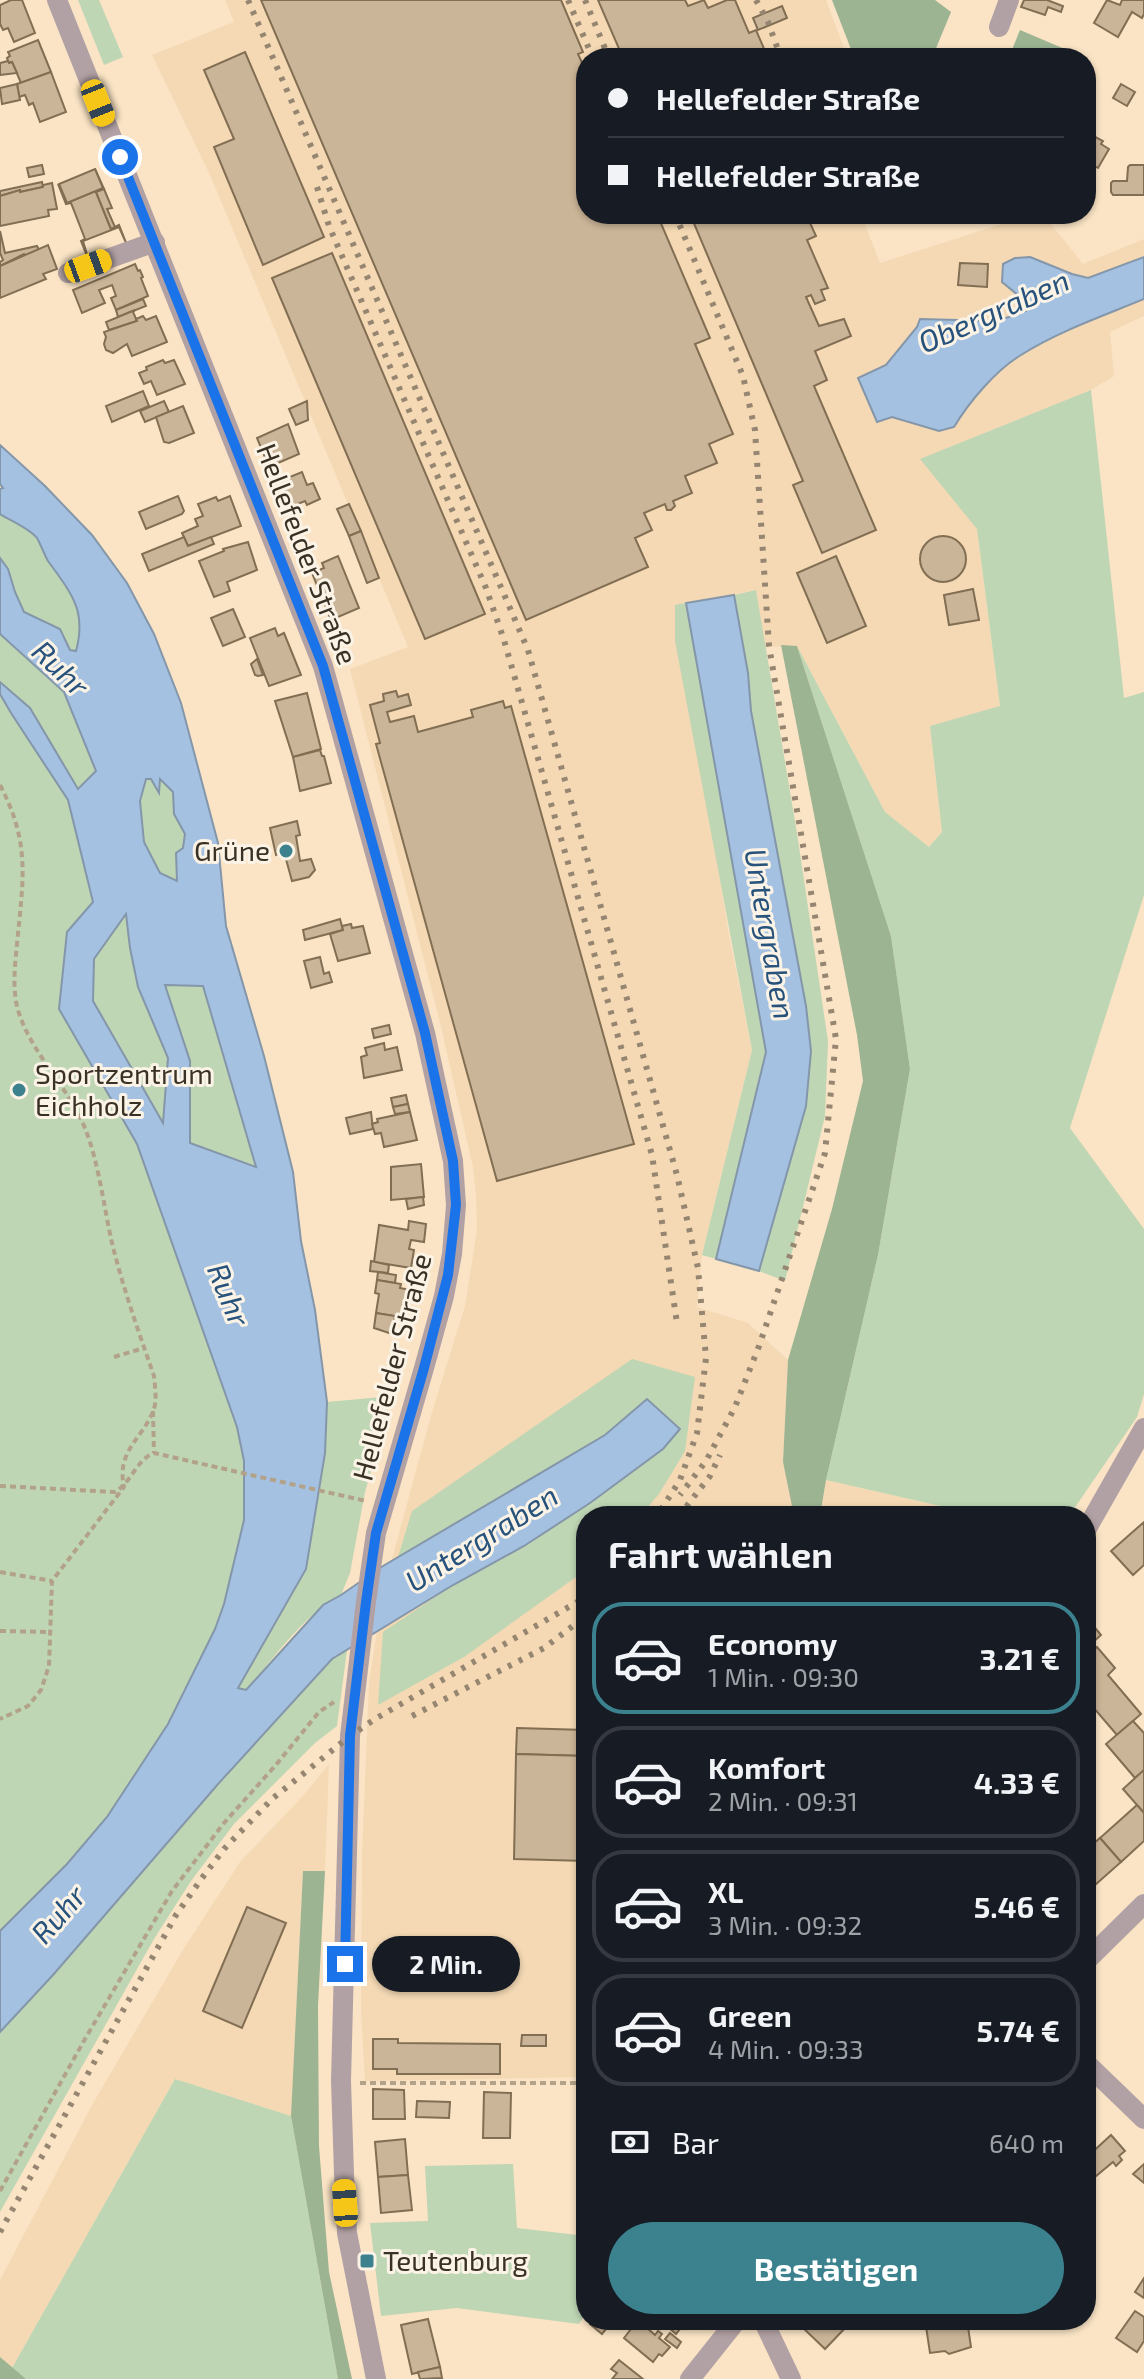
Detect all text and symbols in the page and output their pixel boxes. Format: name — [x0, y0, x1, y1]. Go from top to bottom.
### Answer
car — [78, 76, 118, 130]
text: Hellefelder Straße — [656, 80, 920, 116]
route start — [102, 139, 138, 175]
text: Hellefelder Straße — [656, 157, 920, 193]
car — [61, 247, 115, 285]
water label: Obergraben — [912, 261, 1074, 359]
street label: Hellefelder Straße — [250, 438, 366, 669]
water label: Ruhr — [26, 632, 98, 704]
place label: Grüne — [194, 833, 270, 867]
marker: Grüne — [277, 842, 295, 860]
water label: Untergraben — [738, 845, 804, 1022]
place label: Sportzentrum Eichholz — [35, 1056, 213, 1122]
marker: Sportzentrum Eichholz — [10, 1081, 28, 1099]
street label: Hellefelder Straße — [344, 1249, 438, 1484]
water label: Ruhr — [201, 1257, 259, 1332]
water label: Untergraben — [398, 1476, 564, 1598]
text: Fahrt wählen — [608, 1532, 833, 1575]
icon: car — [612, 1622, 684, 1694]
text: Economy — [708, 1625, 837, 1661]
text: 3.21 € — [980, 1640, 1060, 1676]
text: 1 Min. · 09:30 — [708, 1661, 859, 1692]
icon: car — [612, 1746, 684, 1818]
text: Komfort — [708, 1749, 825, 1785]
text: 4.33 € — [974, 1764, 1060, 1800]
text: 2 Min. · 09:31 — [708, 1785, 858, 1816]
icon: car — [612, 1870, 684, 1942]
text: XL — [708, 1873, 743, 1909]
water label: Ruhr — [23, 1877, 93, 1950]
text: 5.46 € — [974, 1888, 1060, 1924]
text: 3 Min. · 09:32 — [708, 1909, 862, 1940]
callout: 2 Min. — [373, 1936, 521, 1992]
route end — [327, 1946, 363, 1982]
text: 2 Min. — [409, 1948, 483, 1979]
icon: car — [612, 1994, 684, 2066]
text: Green — [708, 1997, 792, 2033]
text: 5.74 € — [976, 2012, 1060, 2048]
text: 4 Min. · 09:33 — [708, 2033, 863, 2064]
icon: cash — [608, 2120, 652, 2164]
text: Bar — [672, 2124, 719, 2160]
text: 640 m — [989, 2127, 1064, 2158]
car — [331, 2178, 359, 2228]
button: Bestätigen — [608, 2222, 1064, 2314]
place label: Teutenburg — [383, 2243, 528, 2277]
marker: Teutenburg — [358, 2252, 376, 2270]

